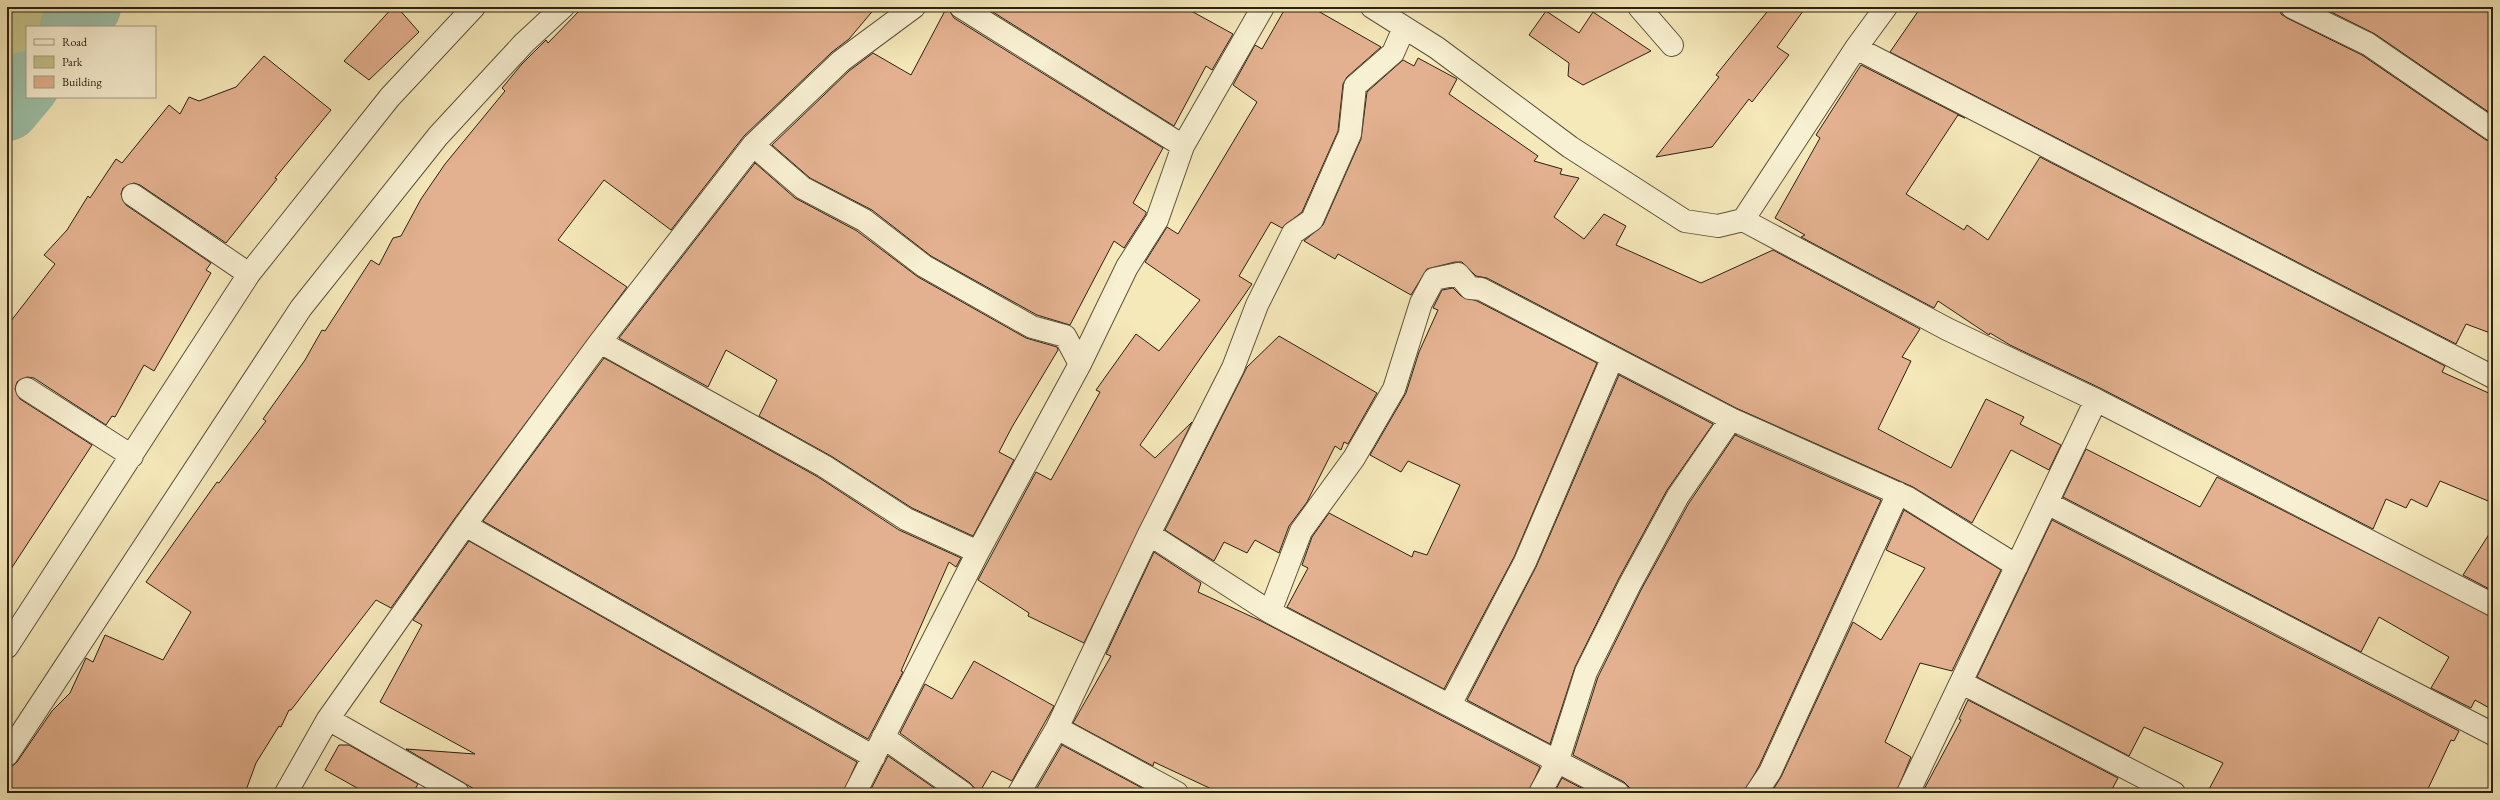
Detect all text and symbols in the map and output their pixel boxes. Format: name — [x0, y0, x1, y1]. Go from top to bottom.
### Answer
legend — [26, 26, 156, 98]
text: Road — [62, 34, 88, 50]
text: Park — [62, 54, 83, 70]
text: Building — [62, 74, 103, 90]

